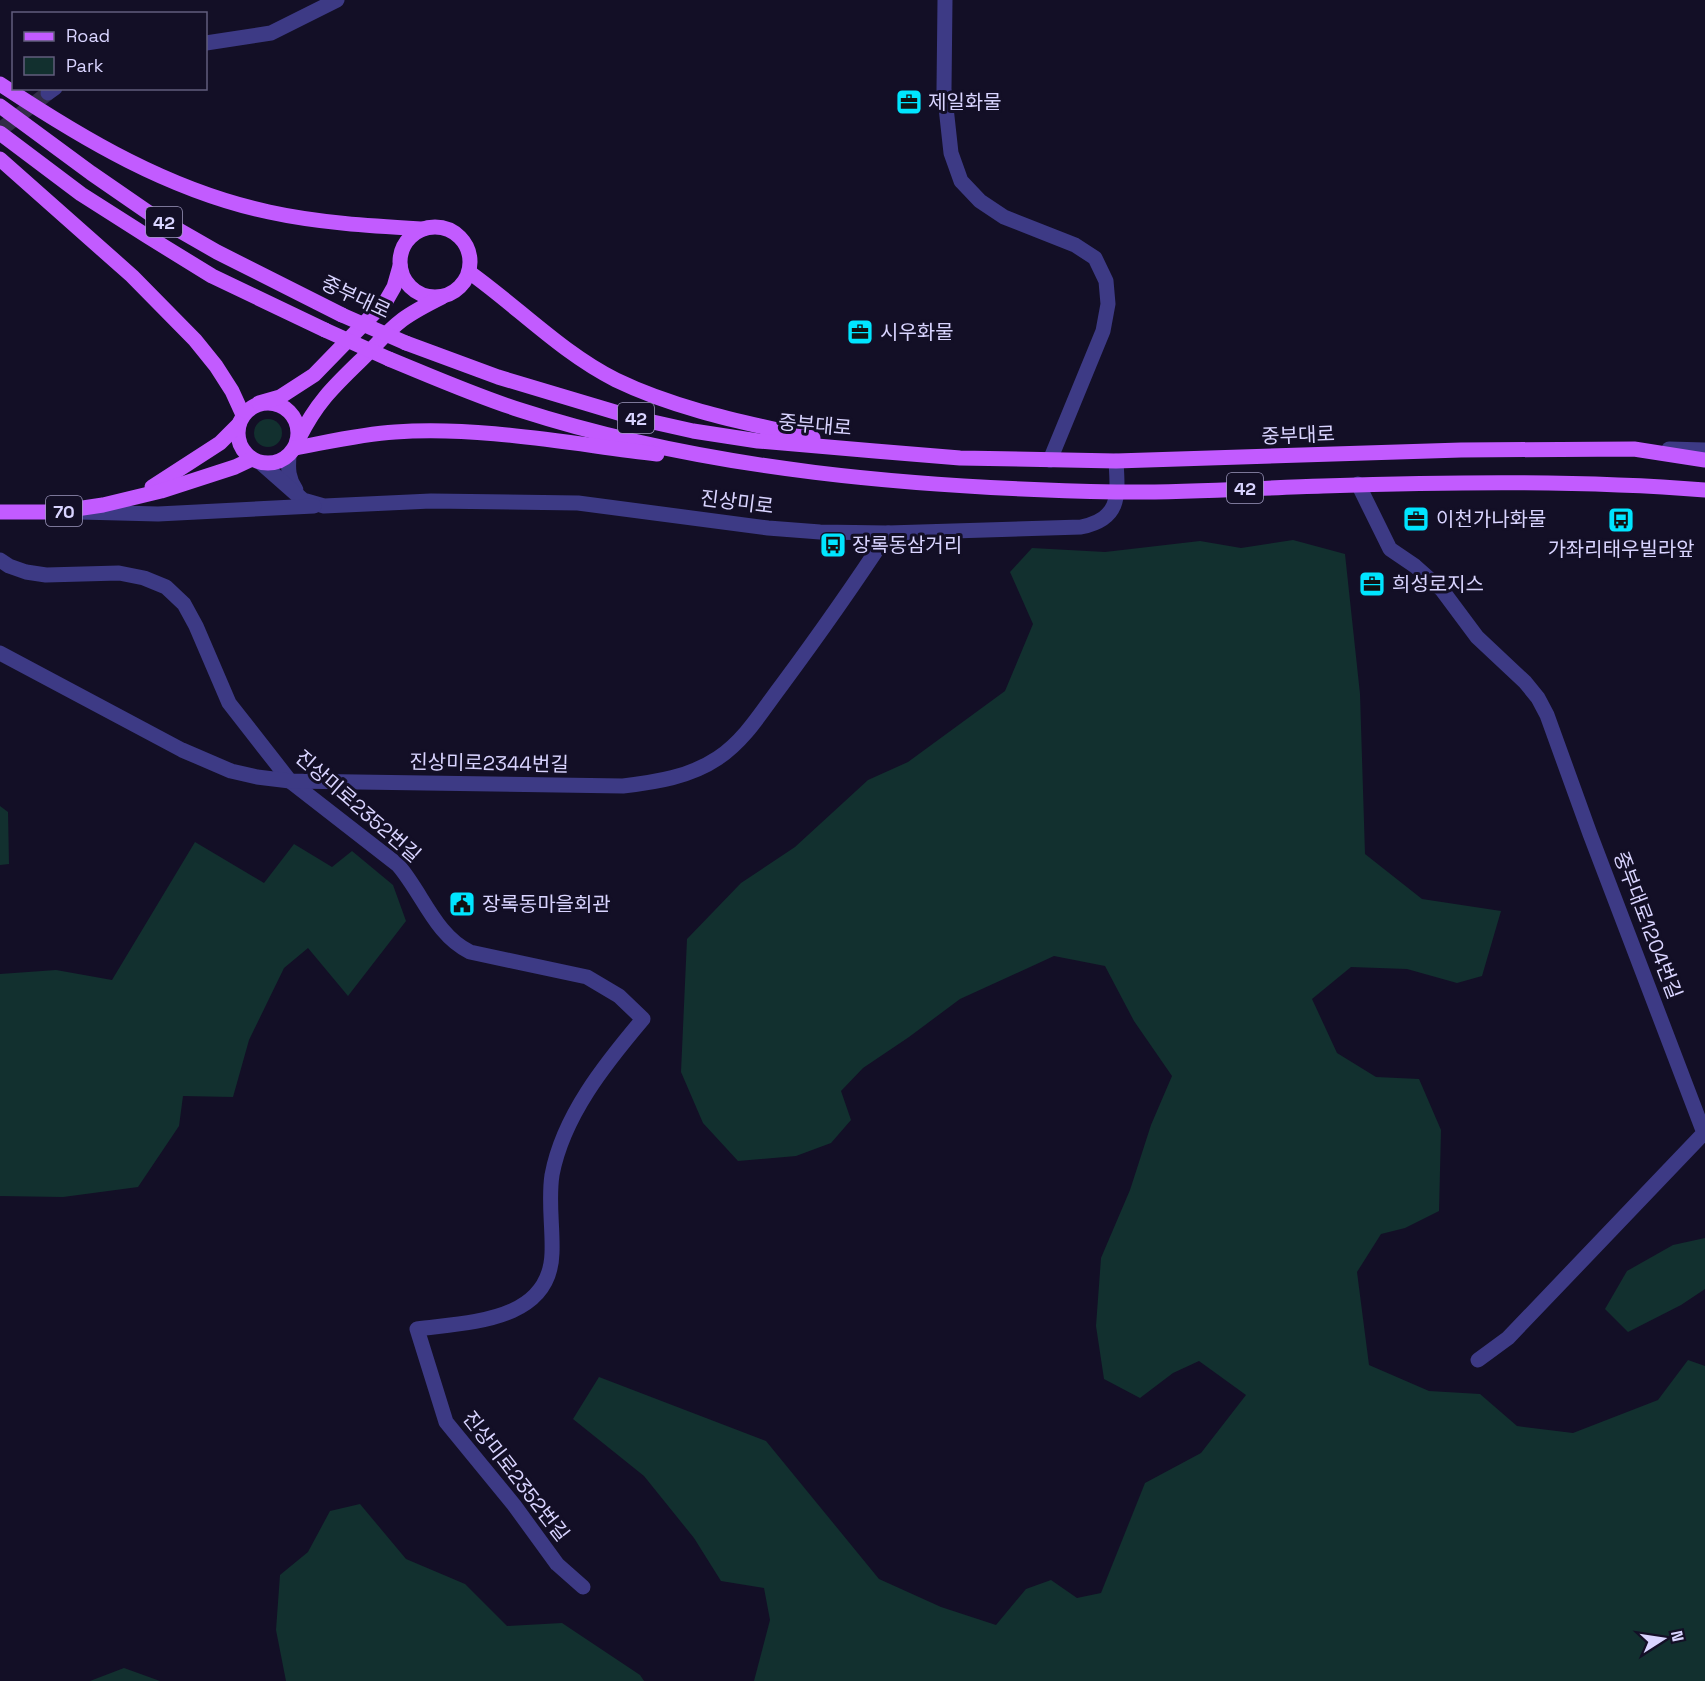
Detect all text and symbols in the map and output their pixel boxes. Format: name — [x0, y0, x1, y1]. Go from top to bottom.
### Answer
legend — [12, 12, 207, 90]
text: Road — [66, 24, 110, 47]
text: Park — [66, 54, 104, 77]
office icon: 제일화물 — [894, 87, 924, 117]
place label: 제일화물 — [928, 89, 1002, 115]
road number: 42 — [146, 207, 182, 237]
street label: 중부대로 — [317, 270, 395, 324]
office icon: 시우화물 — [845, 317, 875, 347]
place label: 시우화물 — [880, 319, 954, 345]
road number: 42 — [618, 403, 654, 433]
street label: 중부대로 — [777, 409, 853, 441]
street label: 중부대로 — [1261, 421, 1335, 449]
road number: 42 — [1227, 473, 1263, 503]
street label: 진상미로 — [699, 485, 775, 519]
road number: 70 — [46, 496, 82, 526]
office icon: 이천가나화물 — [1401, 504, 1431, 534]
bus stop icon: 가좌리태우빌라앞 — [1606, 505, 1636, 535]
place label: 이천가나화물 — [1436, 506, 1546, 532]
bus stop icon: 장록동삼거리 — [818, 530, 848, 560]
place label: 장록동삼거리 — [852, 532, 962, 558]
place label: 가좌리태우빌라앞 — [1547, 536, 1695, 562]
office icon: 희성로지스 — [1357, 569, 1387, 599]
place label: 희성로지스 — [1392, 571, 1484, 597]
street label: 진상미로2352번길 — [290, 744, 426, 868]
street label: 진상미로2344번길 — [409, 749, 569, 777]
street label: 중부대로1204번길 — [1608, 847, 1688, 1003]
public building icon: 장록동마을회관 — [447, 889, 477, 919]
place label: 장록동마을회관 — [482, 891, 611, 917]
street label: 진상미로2352번길 — [457, 1406, 575, 1546]
north arrow — [1633, 1609, 1693, 1669]
text: N — [1666, 1629, 1689, 1643]

